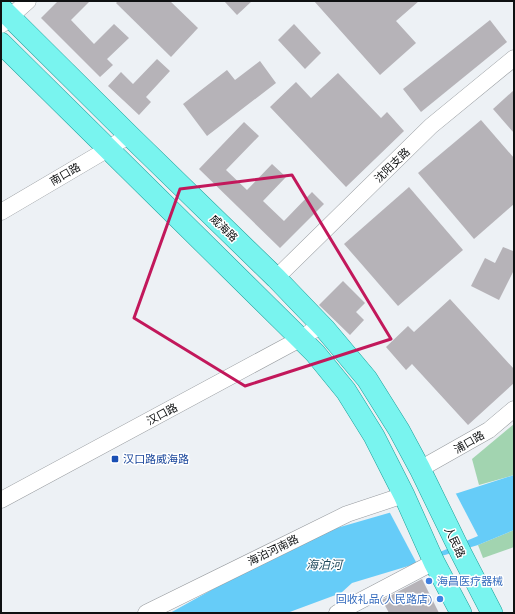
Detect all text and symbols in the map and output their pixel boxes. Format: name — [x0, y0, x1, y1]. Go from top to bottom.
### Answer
street label: 沈阳支路 — [371, 145, 413, 185]
street label: 南口路 — [47, 160, 83, 188]
street label: 威海路 — [207, 212, 241, 244]
street label: 汉口路 — [144, 400, 180, 428]
street label: 浦口路 — [451, 428, 487, 456]
place label: 汉口路威海路 — [123, 452, 189, 466]
marker: 汉口路威海路 — [110, 454, 120, 464]
street label: 人民路 — [441, 524, 469, 560]
street label: 海泊河南路 — [245, 532, 301, 568]
water label: 海泊河 — [306, 557, 344, 572]
place label: 海昌医疗器械 — [437, 574, 503, 588]
marker: 海昌医疗器械 — [424, 576, 434, 586]
place label: 回收礼品(人民路店) — [336, 592, 432, 606]
marker: 回收礼品(人民路店) — [435, 594, 445, 604]

